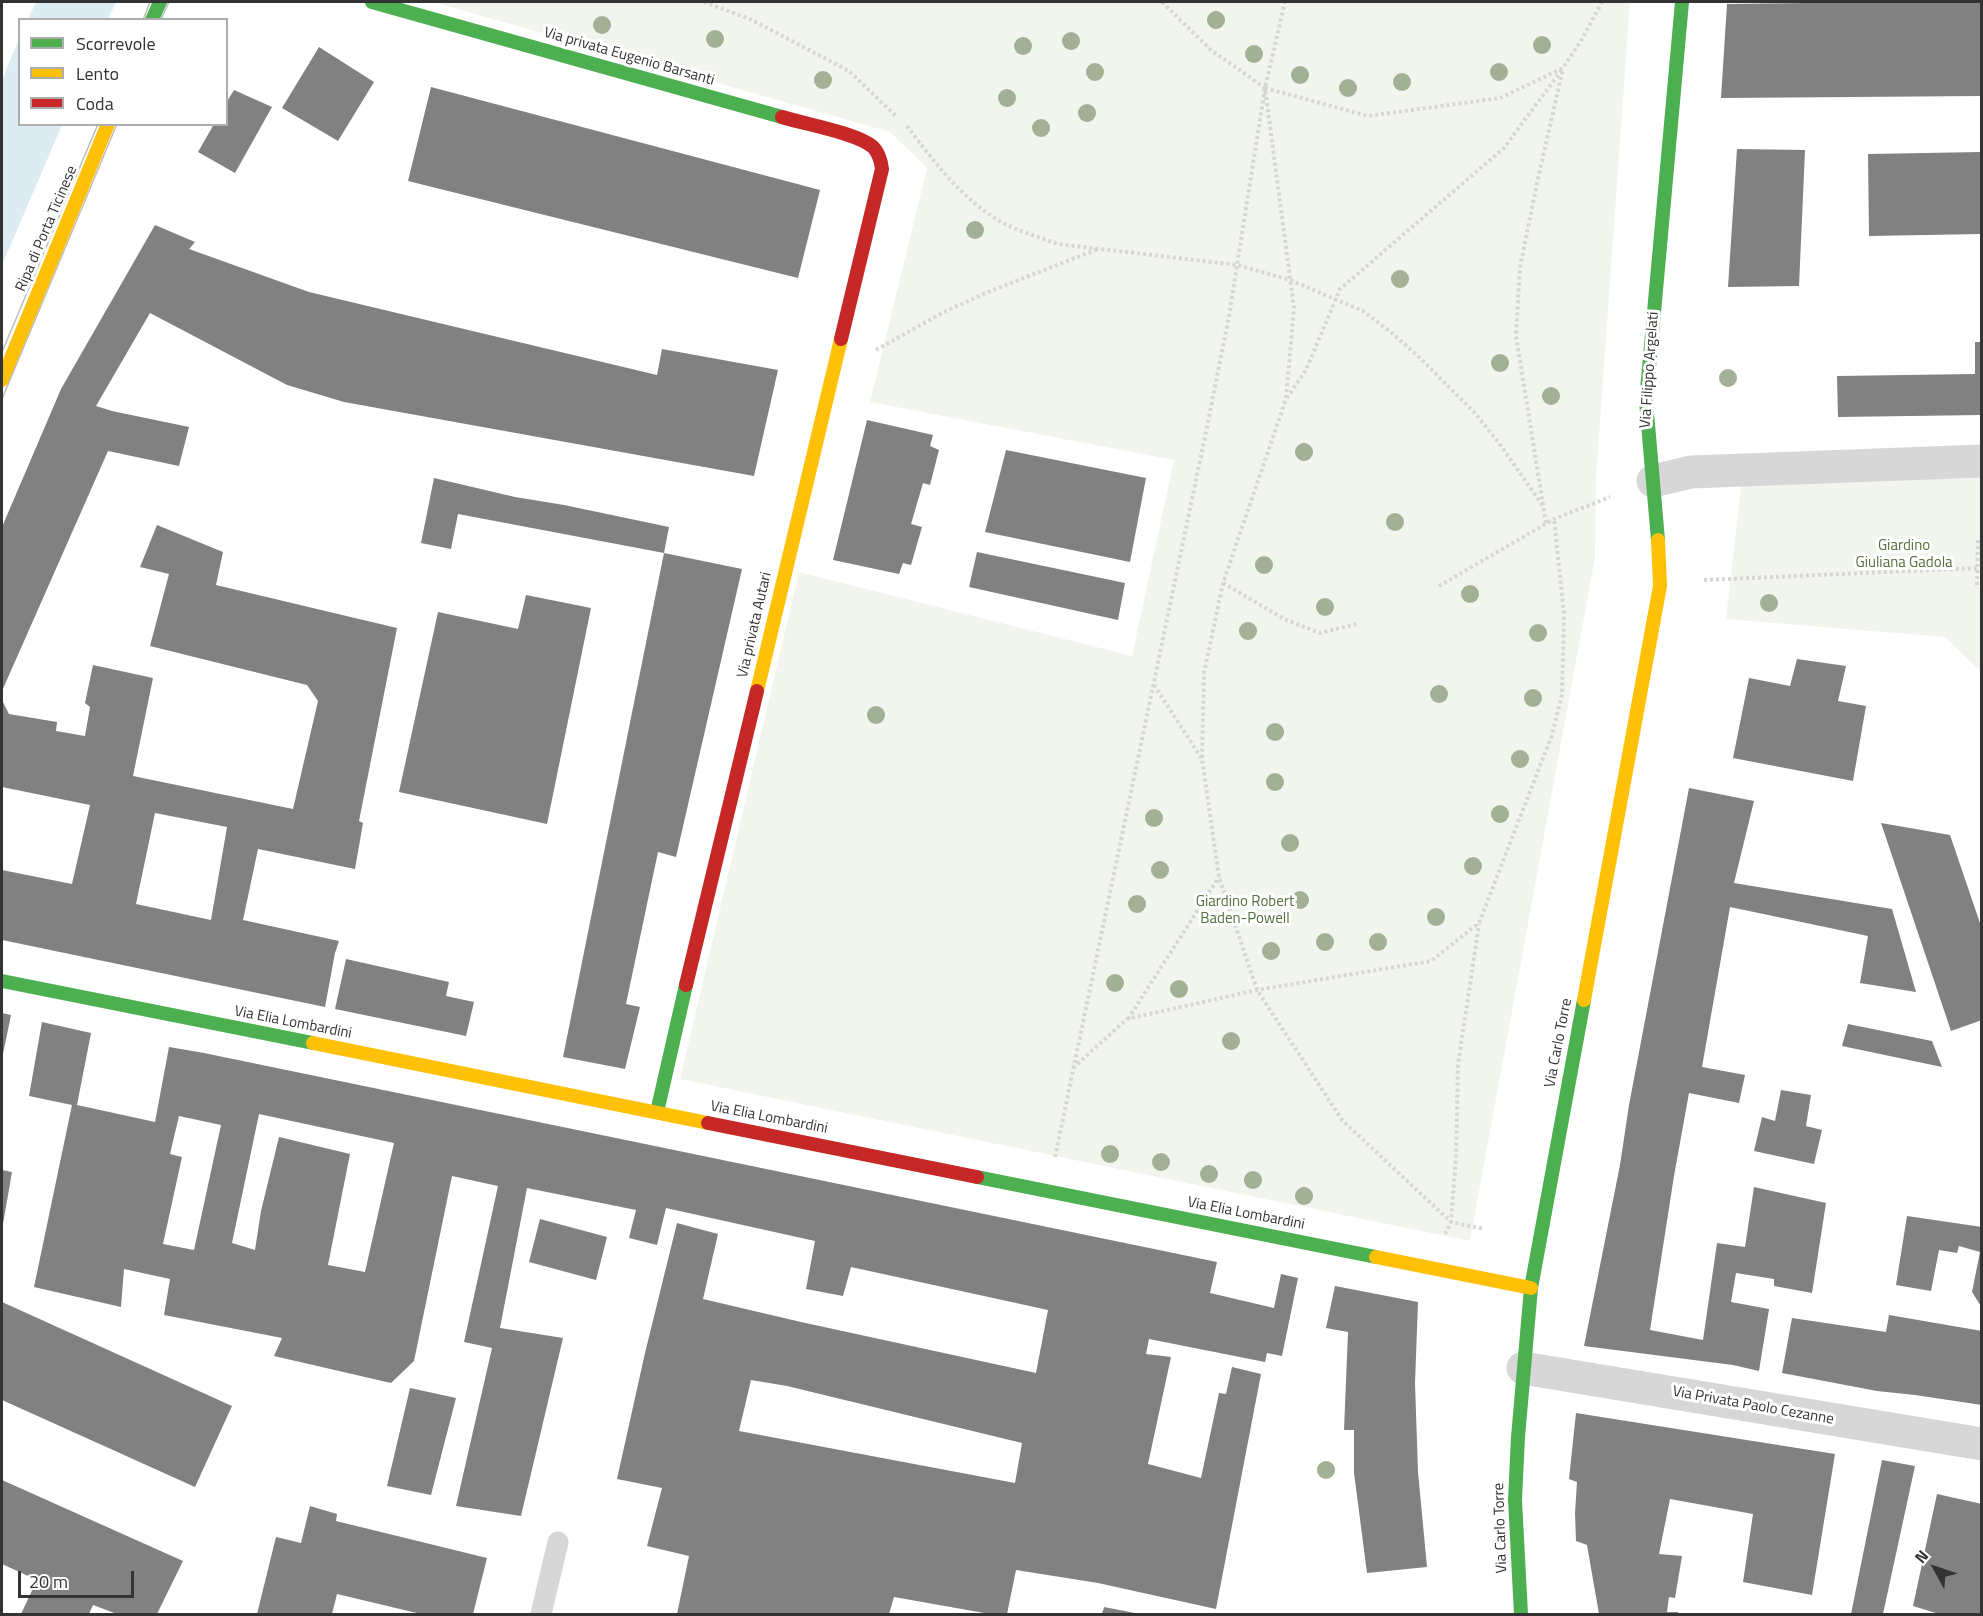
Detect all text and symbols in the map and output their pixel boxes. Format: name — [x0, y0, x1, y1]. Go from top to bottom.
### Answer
legend — [18, 18, 228, 126]
street label: Via privata Eugenio Barsanti — [542, 24, 716, 90]
text: Scorrevole — [76, 30, 155, 57]
text: Lento — [76, 60, 119, 87]
text: Coda — [76, 90, 114, 117]
street label: Ripa di Porta Ticinese — [12, 163, 82, 295]
street label: Via Filippo Argelati — [1637, 311, 1663, 429]
park label: Giardino Giuliana Gadola — [1855, 537, 1953, 572]
street label: Via privata Autari — [734, 570, 776, 680]
park label: Giardino Robert Baden-Powell — [1196, 893, 1294, 928]
street label: Via Carlo Torre — [1542, 997, 1576, 1089]
street label: Via Elia Lombardini — [233, 1003, 353, 1043]
street label: Via Elia Lombardini — [709, 1098, 829, 1138]
street label: Via Elia Lombardini — [1186, 1194, 1306, 1234]
street label: Via Privata Paolo Cezanne — [1671, 1383, 1835, 1429]
street label: Via Carlo Torre — [1490, 1482, 1512, 1574]
north arrow — [1905, 1538, 1965, 1598]
text: N — [1908, 1544, 1934, 1568]
scale bar — [21, 1559, 136, 1597]
text: 20 m — [29, 1568, 68, 1595]

